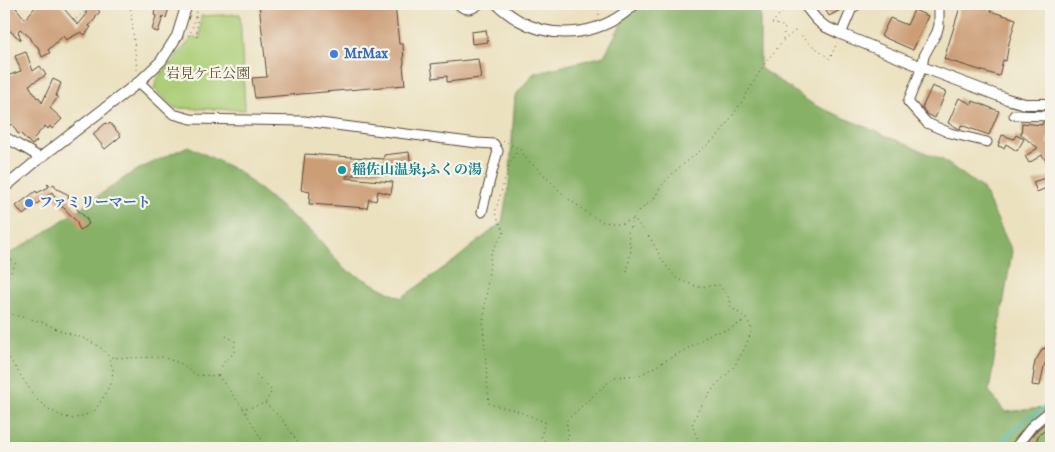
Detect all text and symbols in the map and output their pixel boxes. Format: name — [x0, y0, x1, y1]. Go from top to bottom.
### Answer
place label: MrMax — [344, 45, 388, 63]
marker: MrMax — [328, 48, 340, 60]
park label: 岩見ケ丘公園 — [166, 65, 250, 83]
place label: 稲佐山温泉;ふくの湯 — [352, 161, 482, 179]
marker: 稲佐山温泉;ふくの湯 — [336, 164, 348, 176]
place label: ファミリーマート — [39, 194, 151, 212]
marker: ファミリーマート — [23, 197, 35, 209]

